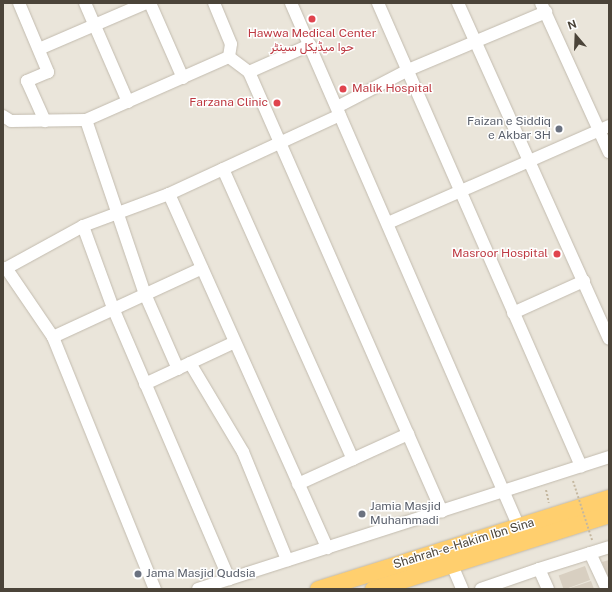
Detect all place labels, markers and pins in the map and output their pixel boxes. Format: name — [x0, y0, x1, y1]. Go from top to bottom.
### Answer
marker: Hawwa Medical Center حوا میڈیکل سینٹر — [306, 13, 318, 25]
place label: Hawwa Medical Center حوا میڈیکل سینٹر — [248, 27, 376, 55]
place label: Malik Hospital — [352, 82, 432, 96]
marker: Malik Hospital — [337, 83, 349, 95]
place label: Farzana Clinic — [189, 96, 268, 110]
marker: Farzana Clinic — [271, 97, 283, 109]
place label: Faizan e Siddiq e Akbar 3H — [467, 115, 551, 143]
marker: Faizan e Siddiq e Akbar 3H — [554, 124, 564, 134]
place label: Masroor Hospital — [452, 247, 548, 261]
marker: Masroor Hospital — [551, 248, 563, 260]
place label: Jamia Masjid Muhammadi — [370, 500, 441, 528]
marker: Jamia Masjid Muhammadi — [357, 509, 367, 519]
place label: Jama Masjid Qudsia — [146, 567, 255, 581]
marker: Jama Masjid Qudsia — [133, 569, 143, 579]

